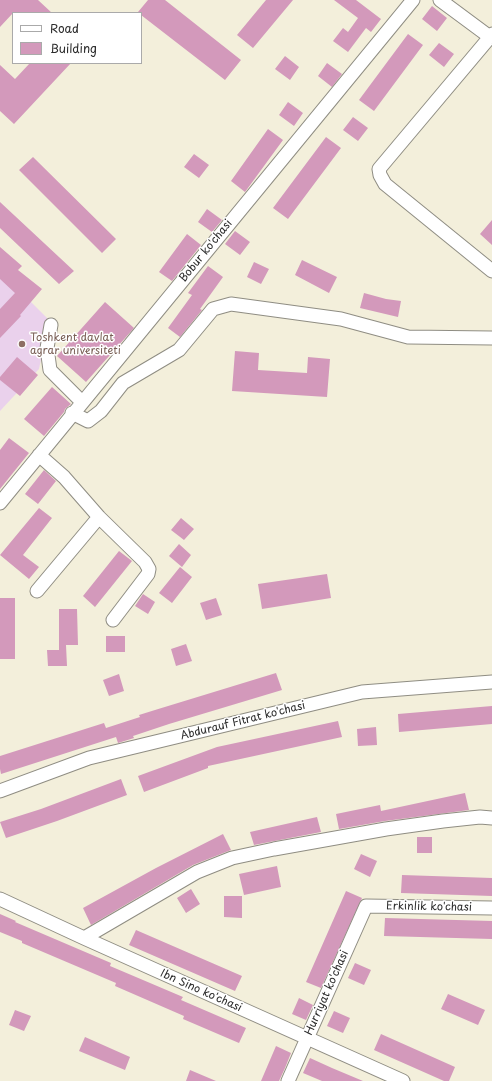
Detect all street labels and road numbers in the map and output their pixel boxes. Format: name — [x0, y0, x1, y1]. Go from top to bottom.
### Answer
street label: Bobur ko'chasi — [177, 217, 235, 285]
street label: Abdurauf Fitrat ko'chasi — [179, 699, 307, 743]
street label: Erkinlik ko'chasi — [386, 900, 472, 914]
street label: Hurriyat ko'chasi — [302, 949, 352, 1037]
street label: Ibn Sino ko'chasi — [158, 967, 244, 1015]

